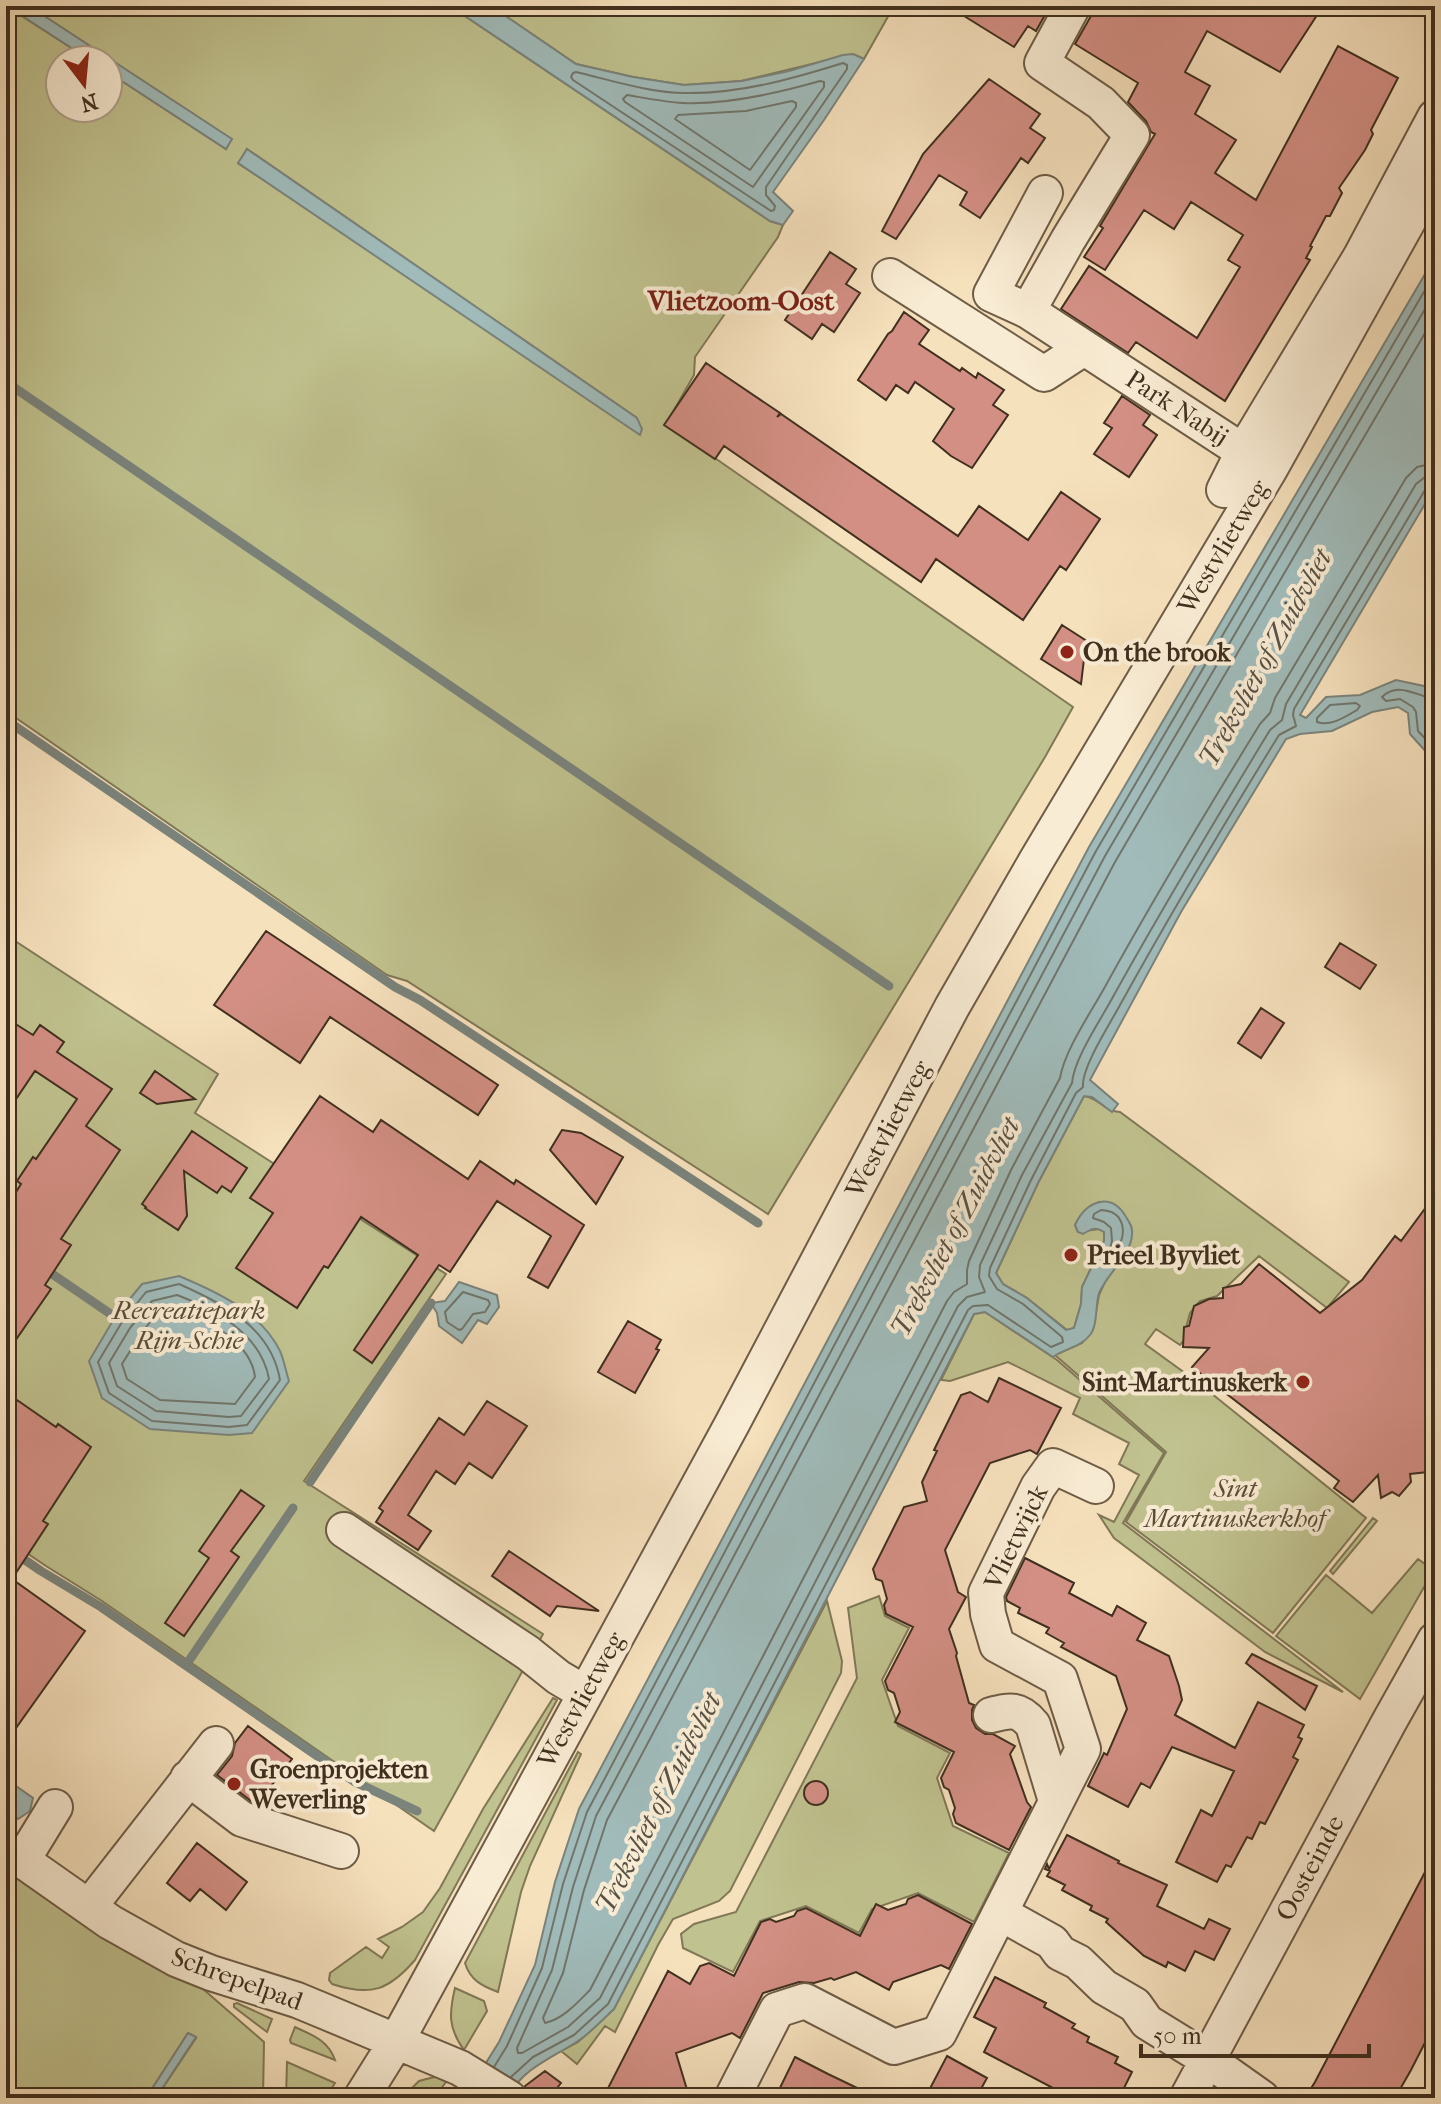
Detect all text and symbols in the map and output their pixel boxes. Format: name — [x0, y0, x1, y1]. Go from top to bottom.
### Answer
north arrow — [44, 44, 124, 124]
text: N — [77, 87, 101, 117]
district label: Vlietzoom-Oost — [647, 284, 835, 317]
street label: Park Nabij — [1120, 363, 1234, 453]
street label: Westvlietweg — [1170, 473, 1276, 621]
water label: Trekvliet of Zuidvliet — [1192, 542, 1339, 773]
place label: On the brook — [1083, 637, 1232, 668]
marker: On the brook — [1058, 643, 1076, 661]
street label: Westvlietweg — [838, 1054, 938, 1204]
water label: Trekvliet of Zuidvliet — [883, 1110, 1027, 1342]
place label: Prieel Byvliet — [1087, 1240, 1241, 1271]
marker: Prieel Byvliet — [1062, 1246, 1080, 1264]
park label: Recreatiepark Rijn-Schie — [111, 1295, 265, 1356]
place label: Sint-Martinuskerk — [1082, 1367, 1289, 1398]
marker: Sint-Martinuskerk — [1294, 1373, 1312, 1391]
park label: Sint Martinuskerkhof — [1143, 1473, 1331, 1534]
street label: Vlietwijck — [977, 1479, 1055, 1595]
street label: Westvlietweg — [530, 1626, 632, 1774]
water label: Trekvliet of Zuidvliet — [588, 1686, 729, 1919]
place label: Groenprojekten Weverling — [249, 1754, 429, 1815]
marker: Groenprojekten Weverling — [225, 1775, 243, 1793]
street label: Oosteinde — [1269, 1810, 1351, 1926]
street label: Schrepelpad — [167, 1941, 308, 2017]
scale bar — [1141, 2008, 1369, 2058]
text: 50 m — [1153, 2022, 1202, 2050]

